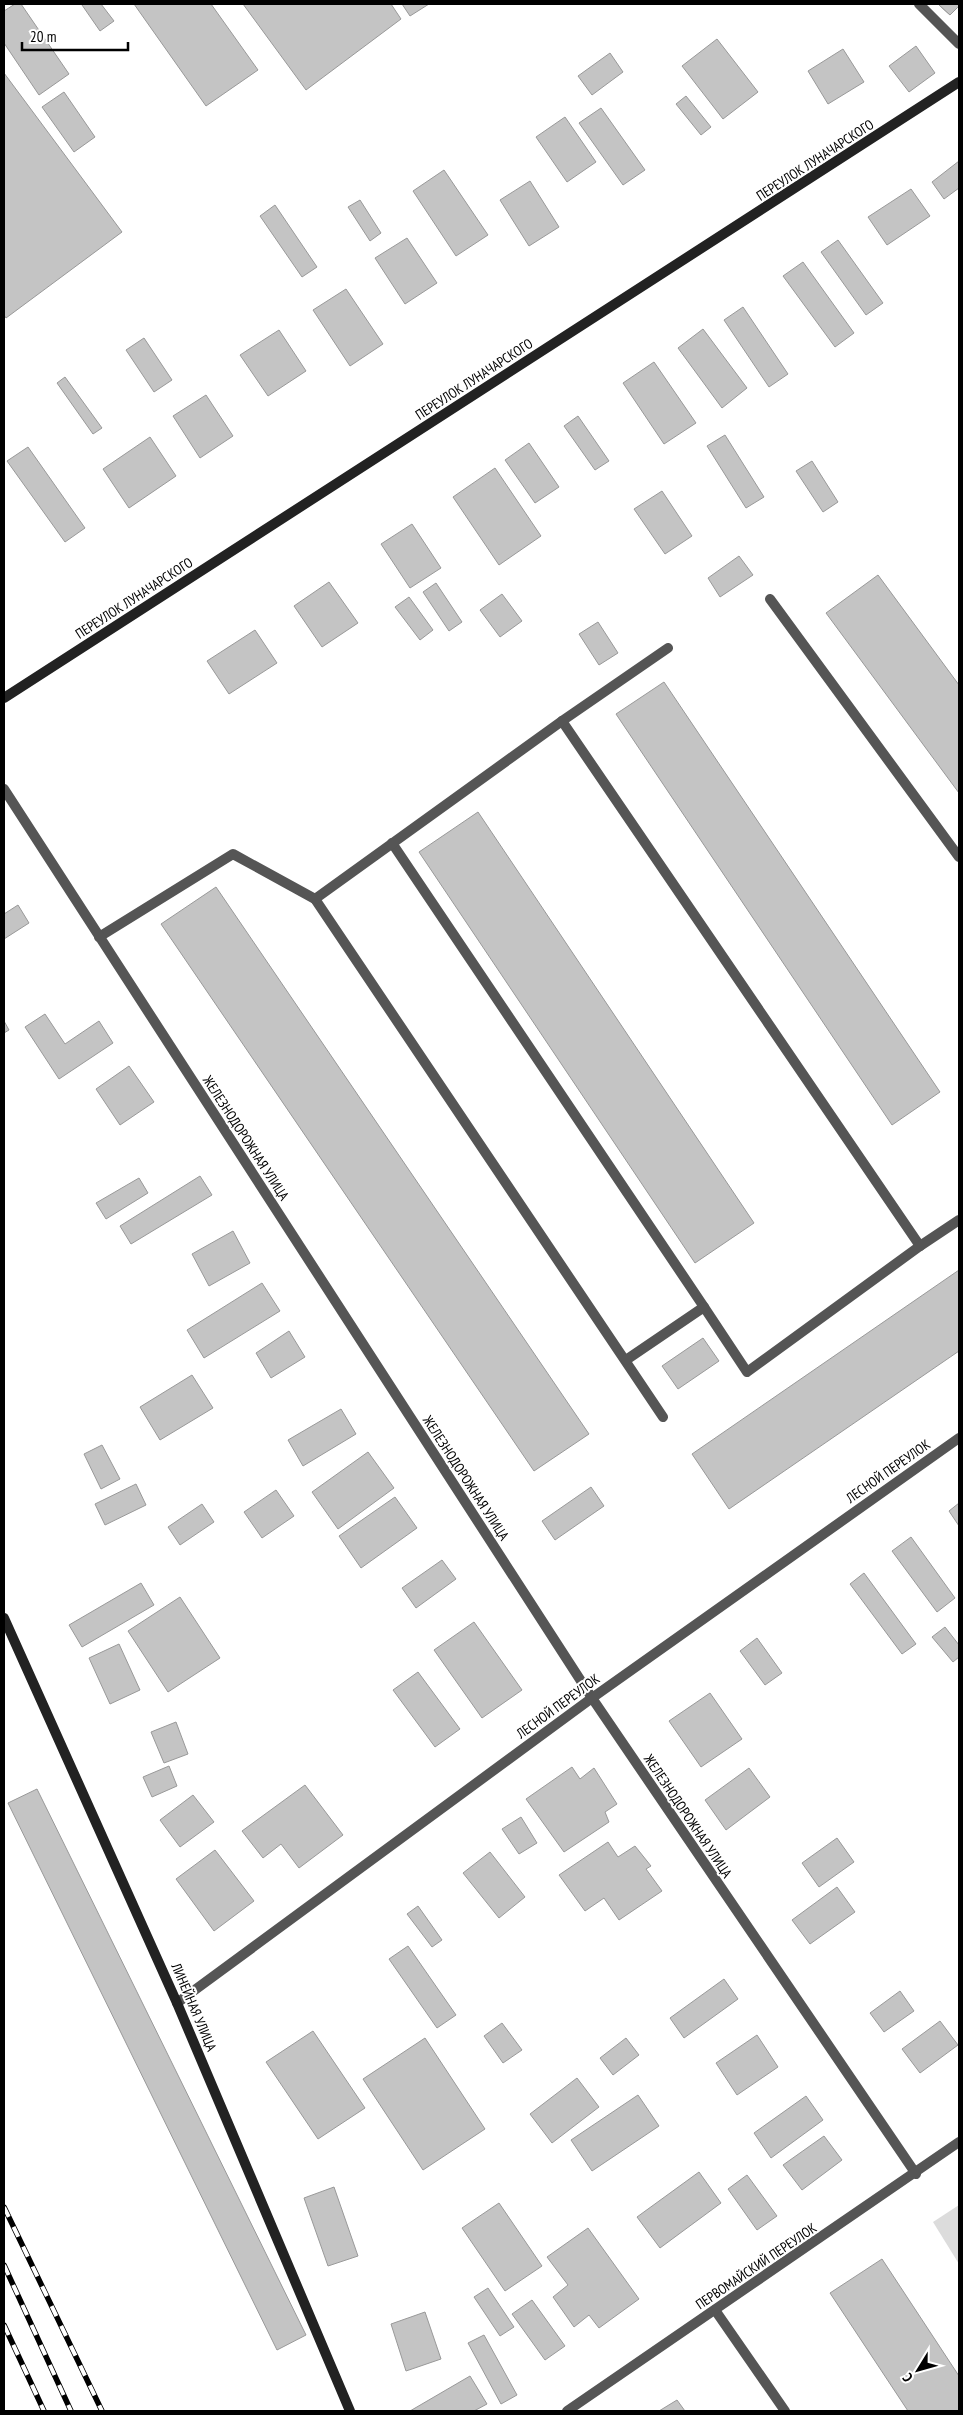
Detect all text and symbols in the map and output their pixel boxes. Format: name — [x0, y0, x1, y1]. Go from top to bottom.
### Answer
scale bar — [22, 20, 129, 52]
text: 20 m — [30, 27, 56, 46]
street label: ПЕРЕУЛОК ЛУНАЧАРСКОГО — [753, 115, 877, 205]
street label: ПЕРЕУЛОК ЛУНАЧАРСКОГО — [412, 334, 536, 424]
street label: ПЕРЕУЛОК ЛУНАЧАРСКОГО — [72, 553, 196, 643]
street label: ЖЕЛЕЗНОДОРОЖНАЯ УЛИЦА — [198, 1071, 293, 1204]
street label: ЖЕЛЕЗНОДОРОЖНАЯ УЛИЦА — [418, 1411, 513, 1544]
street label: ЛЕСНОЙ ПЕРЕУЛОК — [842, 1435, 934, 1507]
street label: ЛЕСНОЙ ПЕРЕУЛОК — [512, 1670, 603, 1743]
street label: ЖЕЛЕЗНОДОРОЖНАЯ УЛИЦА — [639, 1750, 736, 1882]
street label: ЛИНЕЙНАЯ УЛИЦА — [167, 1959, 221, 2054]
street label: ПЕРВОМАЙСКИЙ ПЕРЕУЛОК — [692, 2219, 820, 2313]
north arrow — [893, 2345, 943, 2395]
text: С — [898, 2369, 917, 2386]

